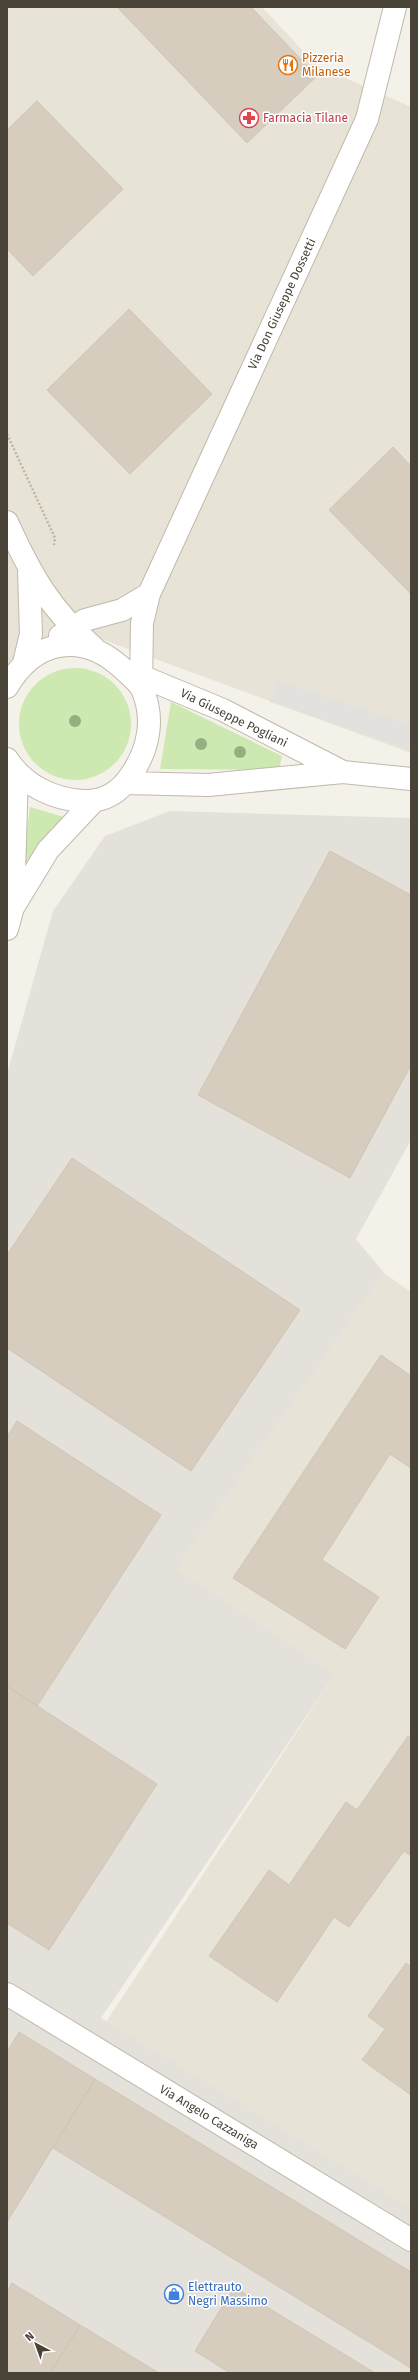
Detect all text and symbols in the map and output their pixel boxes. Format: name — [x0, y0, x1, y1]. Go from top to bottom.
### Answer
place label: Pizzeria Milanese — [302, 51, 350, 79]
restaurant icon: Pizzeria Milanese — [277, 54, 299, 76]
pharmacy icon: Farmacia Tilane — [238, 107, 260, 129]
place label: Farmacia Tilane — [263, 111, 348, 125]
street label: Via Don Giuseppe Dossetti — [245, 236, 319, 372]
street label: Via Giuseppe Pogliani — [178, 686, 290, 750]
street label: Via Angelo Cazzaniga — [157, 2082, 261, 2152]
place label: Elettrauto Negri Massimo — [188, 2280, 268, 2308]
shop icon: Elettrauto Negri Massimo — [163, 2283, 185, 2305]
north arrow — [16, 2324, 56, 2364]
text: N — [23, 2330, 37, 2344]

